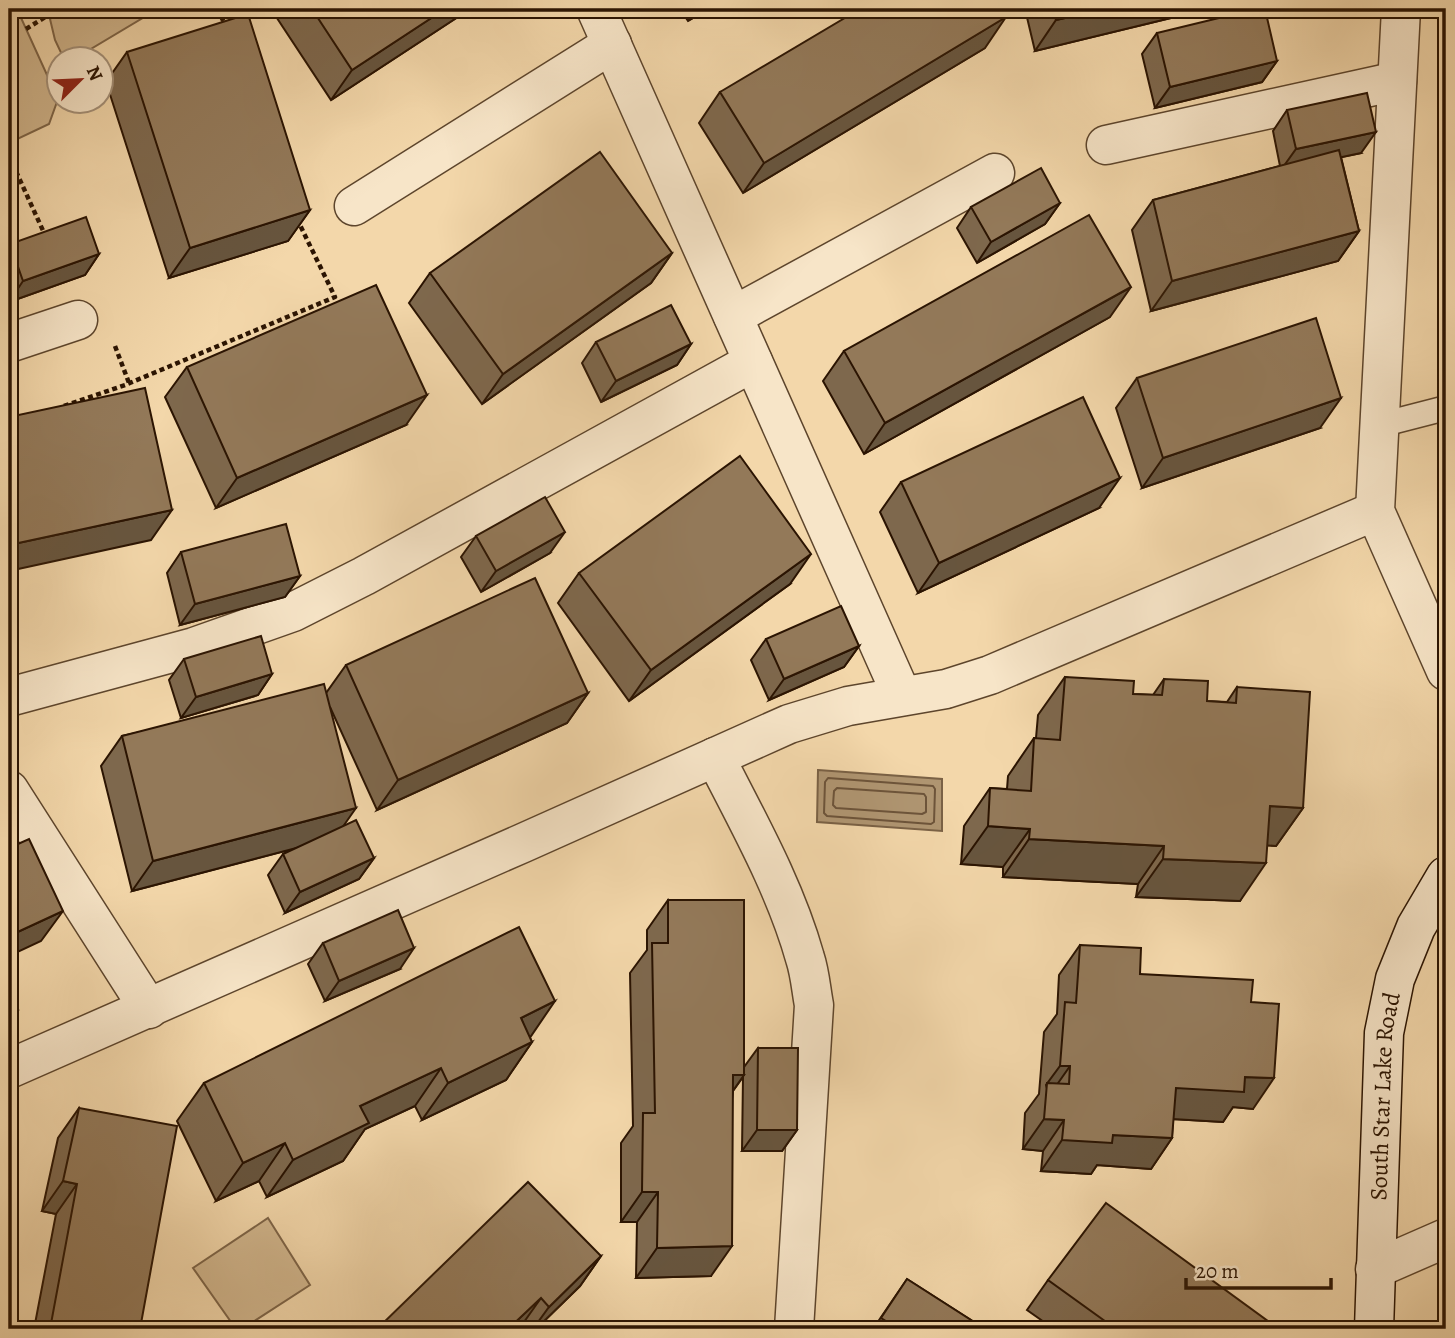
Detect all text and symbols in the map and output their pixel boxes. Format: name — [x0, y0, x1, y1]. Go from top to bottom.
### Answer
north arrow — [46, 46, 116, 116]
text: N — [80, 62, 109, 85]
street label: South Star Lake Road — [1362, 989, 1408, 1201]
scale bar — [1186, 1247, 1331, 1291]
text: 20 m — [1196, 1257, 1239, 1285]

